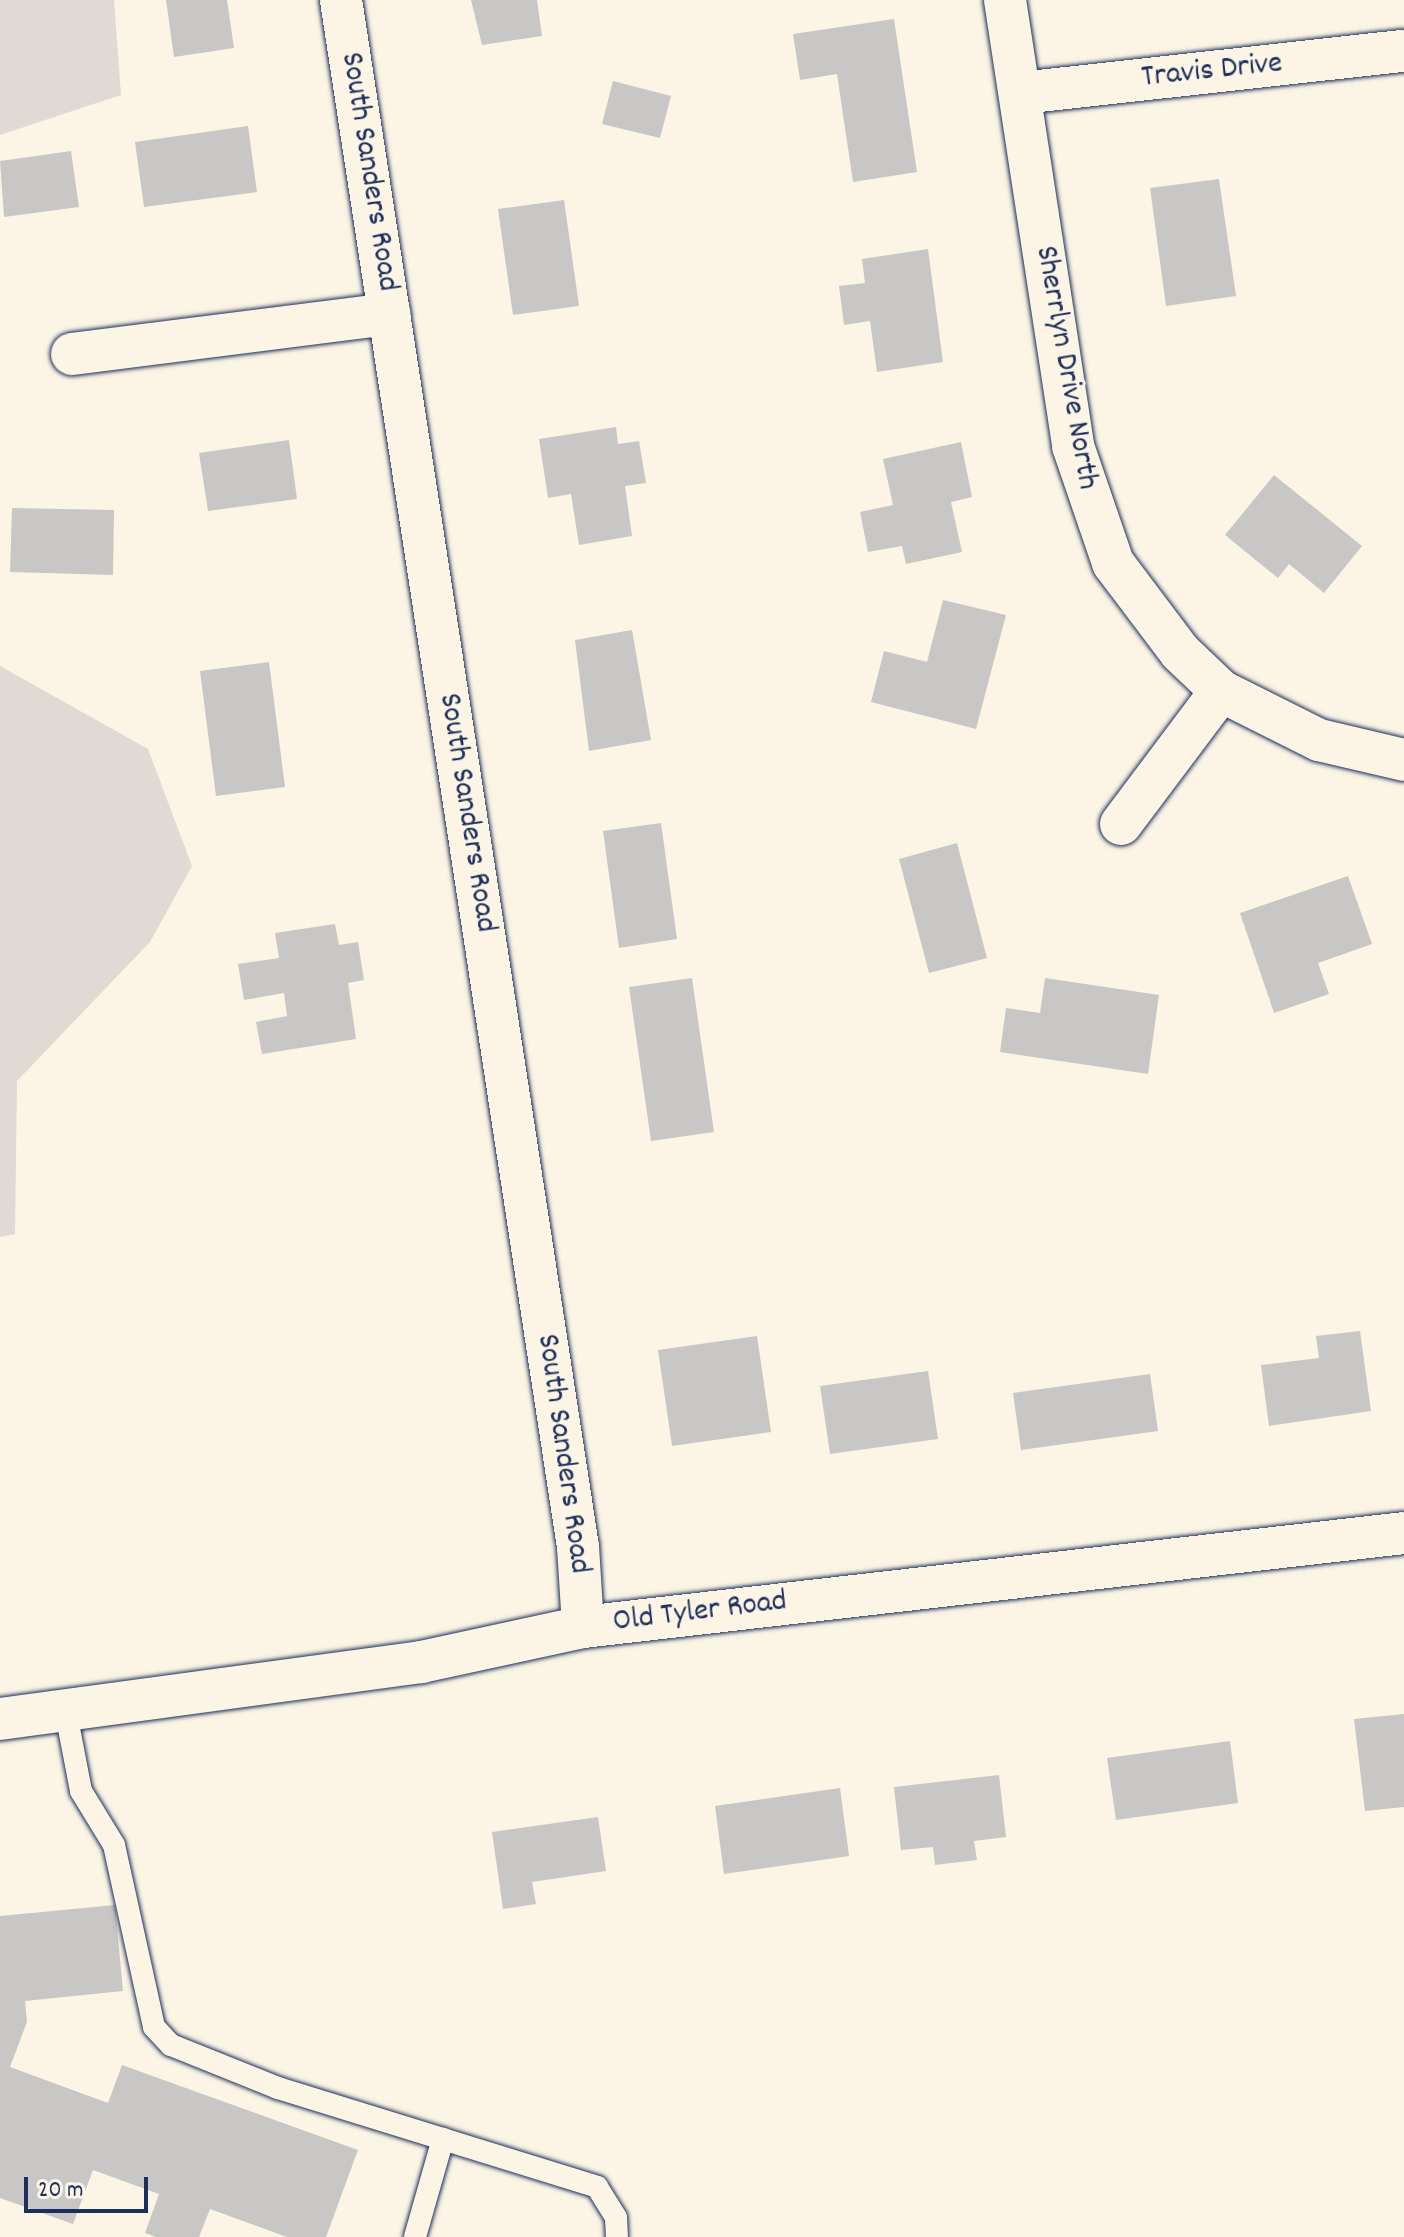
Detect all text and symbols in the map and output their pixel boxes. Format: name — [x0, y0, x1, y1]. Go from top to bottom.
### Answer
street label: Travis Drive — [1140, 46, 1284, 98]
street label: South Sanders Road — [330, 50, 406, 294]
street label: Sherrlyn Drive North — [1025, 243, 1105, 493]
street label: South Sanders Road — [428, 691, 504, 935]
street label: South Sanders Road — [526, 1332, 598, 1576]
street label: Old Tyler Road — [611, 1583, 789, 1643]
scale bar — [28, 2161, 152, 2211]
text: 20 m — [38, 2174, 84, 2208]

